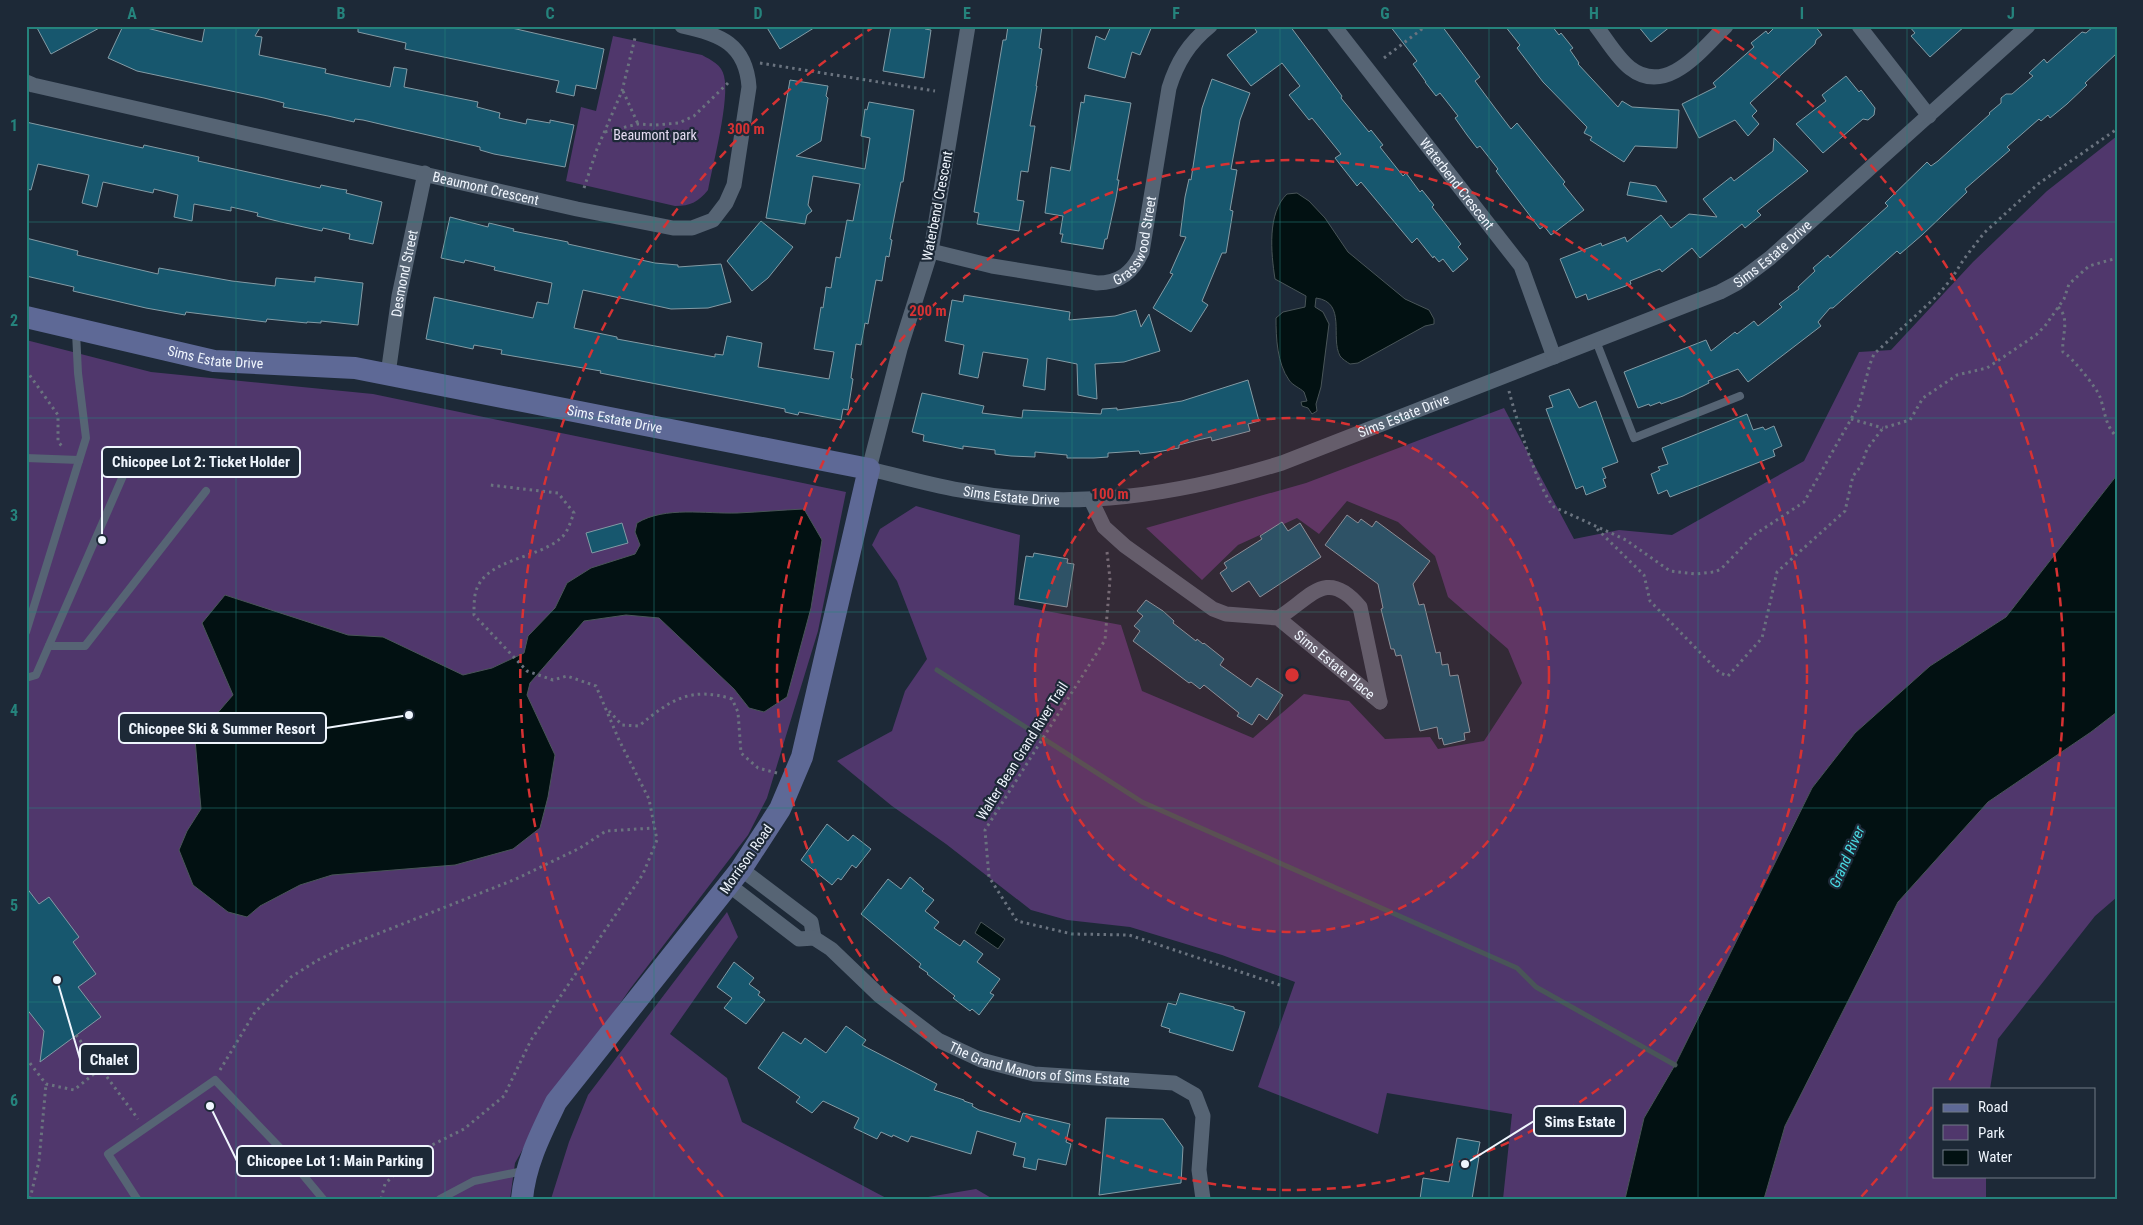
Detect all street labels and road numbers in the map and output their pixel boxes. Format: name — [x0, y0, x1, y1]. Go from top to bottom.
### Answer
street label: Waterbend Crescent — [1416, 135, 1498, 233]
street label: Waterbend Crescent — [919, 150, 955, 262]
street label: Beaumont Crescent — [431, 168, 540, 208]
street label: Grasswood Street — [1111, 195, 1159, 288]
street label: Sims Estate Drive — [1730, 216, 1815, 291]
street label: Desmond Street — [388, 228, 421, 318]
street label: Sims Estate Drive — [166, 342, 264, 371]
street label: Sims Estate Drive — [1355, 390, 1452, 441]
street label: Sims Estate Drive — [566, 402, 664, 436]
street label: Sims Estate Drive — [962, 483, 1060, 508]
street label: Sims Estate Place — [1291, 627, 1379, 703]
street label: Walter Bean Grand River Trail — [973, 679, 1071, 823]
street label: Morrison Road — [716, 821, 776, 897]
street label: The Grand Manors of Sims Estate — [946, 1038, 1131, 1088]

